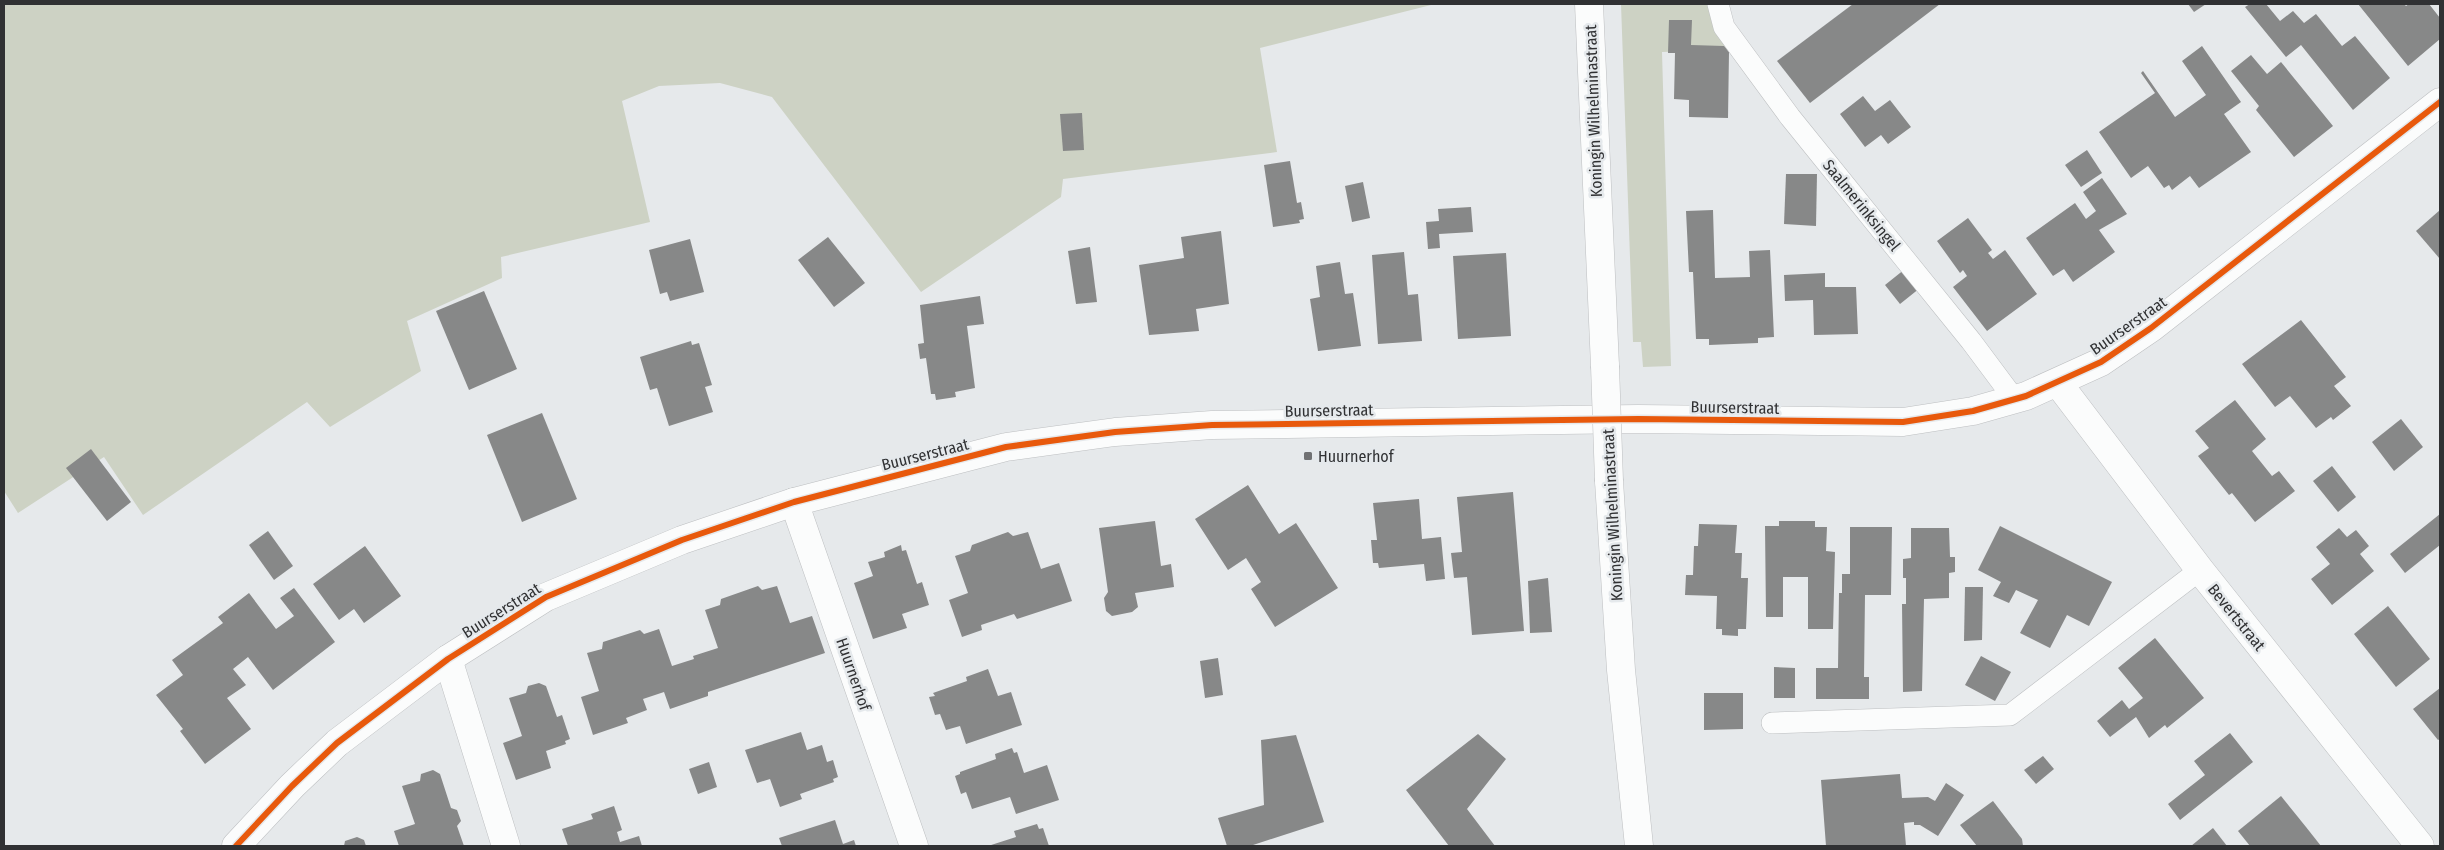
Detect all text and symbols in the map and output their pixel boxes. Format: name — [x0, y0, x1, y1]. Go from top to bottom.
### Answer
street label: Koningin Wilhelminastraat — [1581, 24, 1606, 198]
street label: Saalmerinksingel — [1819, 156, 1904, 255]
street label: Buurserstraat — [2086, 292, 2171, 359]
street label: Buurserstraat — [1690, 397, 1780, 418]
street label: Buurserstraat — [1284, 400, 1374, 421]
street label: Koningin Wilhelminastraat — [1598, 428, 1627, 602]
street label: Buurserstraat — [880, 434, 971, 474]
place label: Huurnerhof — [1318, 447, 1395, 466]
marker: Huurnerhof — [1302, 450, 1314, 462]
street label: Buurserstraat — [459, 578, 545, 642]
street label: Bevertstraat — [2204, 580, 2270, 655]
street label: Huurnerhof — [832, 635, 875, 714]

